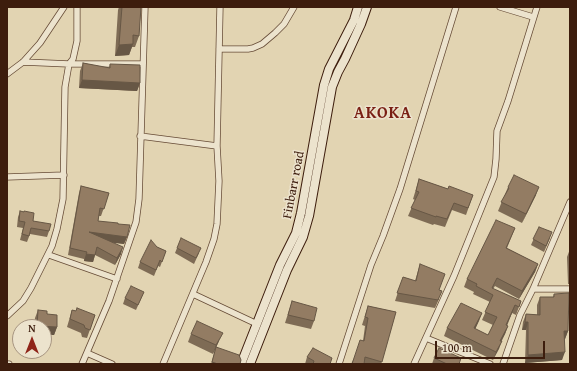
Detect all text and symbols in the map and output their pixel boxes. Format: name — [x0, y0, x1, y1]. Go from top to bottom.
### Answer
district label: AKOKA — [354, 104, 412, 124]
street label: Finbarr road — [280, 150, 308, 220]
north arrow — [12, 319, 52, 359]
text: N — [28, 320, 36, 336]
scale bar — [437, 333, 547, 359]
text: 100 m — [442, 339, 472, 356]

